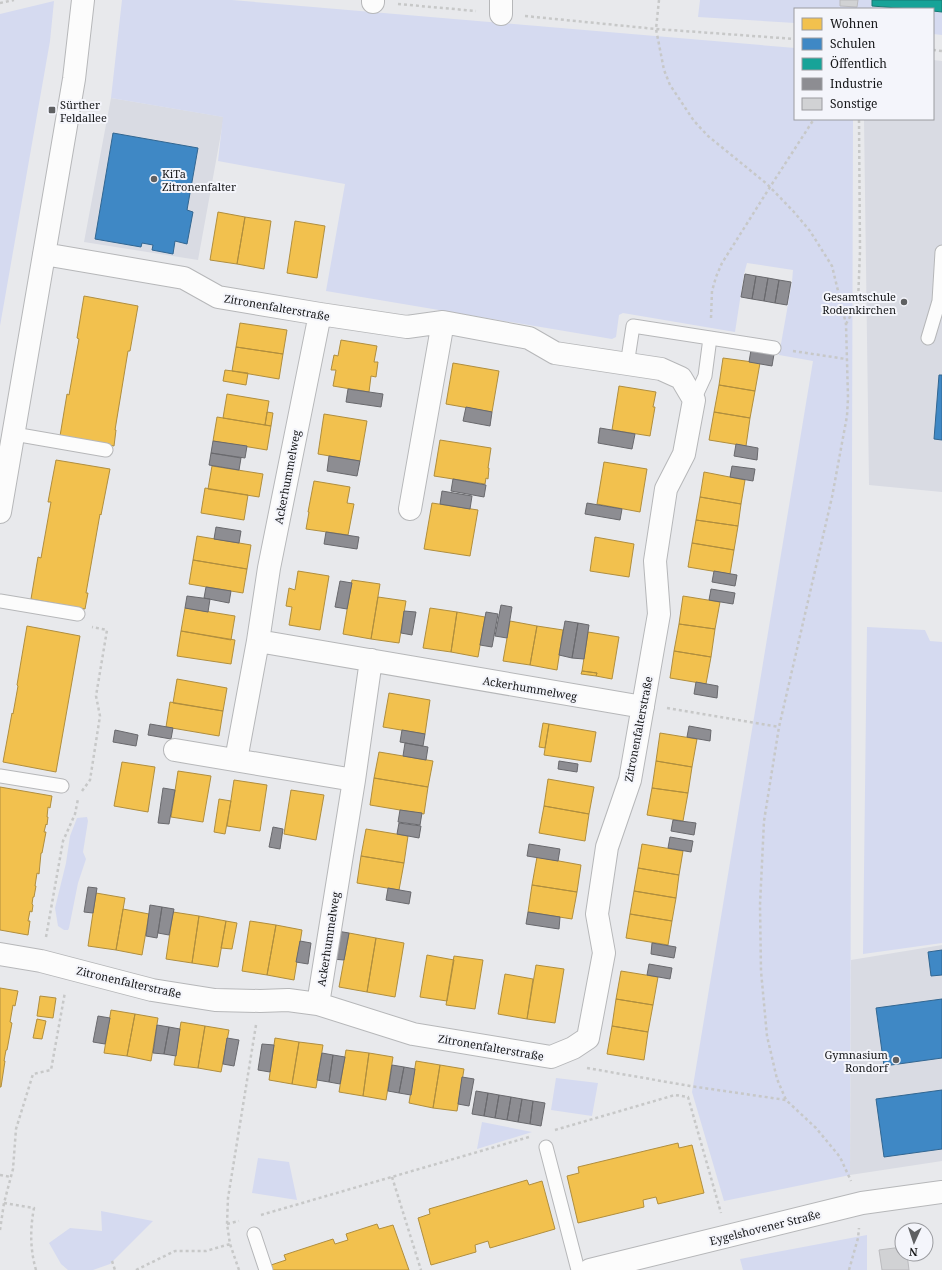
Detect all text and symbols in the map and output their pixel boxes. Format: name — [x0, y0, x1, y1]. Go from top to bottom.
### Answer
legend — [794, 8, 934, 120]
text: Wohnen — [830, 15, 879, 32]
text: Schulen — [830, 35, 876, 52]
text: Öffentlich — [830, 55, 887, 72]
text: Industrie — [830, 75, 883, 92]
text: Sonstige — [830, 95, 878, 112]
place label: Sürther Feldallee — [60, 97, 107, 125]
marker: Sürther Feldallee — [47, 105, 57, 115]
place label: KiTa Zitronenfalter — [162, 166, 237, 194]
marker: KiTa Zitronenfalter — [149, 174, 159, 184]
place label: Gesamtschule Rodenkirchen — [822, 289, 896, 317]
street label: Zitronenfalterstraße — [223, 290, 331, 324]
marker: Gesamtschule Rodenkirchen — [899, 297, 909, 307]
street label: Ackerhummelweg — [271, 429, 303, 525]
street label: Ackerhummelweg — [482, 672, 578, 704]
street label: Zitronenfalterstraße — [620, 675, 656, 783]
street label: Ackerhummelweg — [313, 891, 343, 987]
street label: Zitronenfalterstraße — [75, 963, 183, 1001]
street label: Zitronenfalterstraße — [437, 1030, 545, 1064]
place label: Gymnasium Rondorf — [824, 1047, 889, 1075]
marker: Gymnasium Rondorf — [891, 1055, 901, 1065]
street label: Eygelshovener Straße — [708, 1206, 822, 1248]
north arrow — [894, 1222, 934, 1262]
text: N — [908, 1245, 918, 1260]

